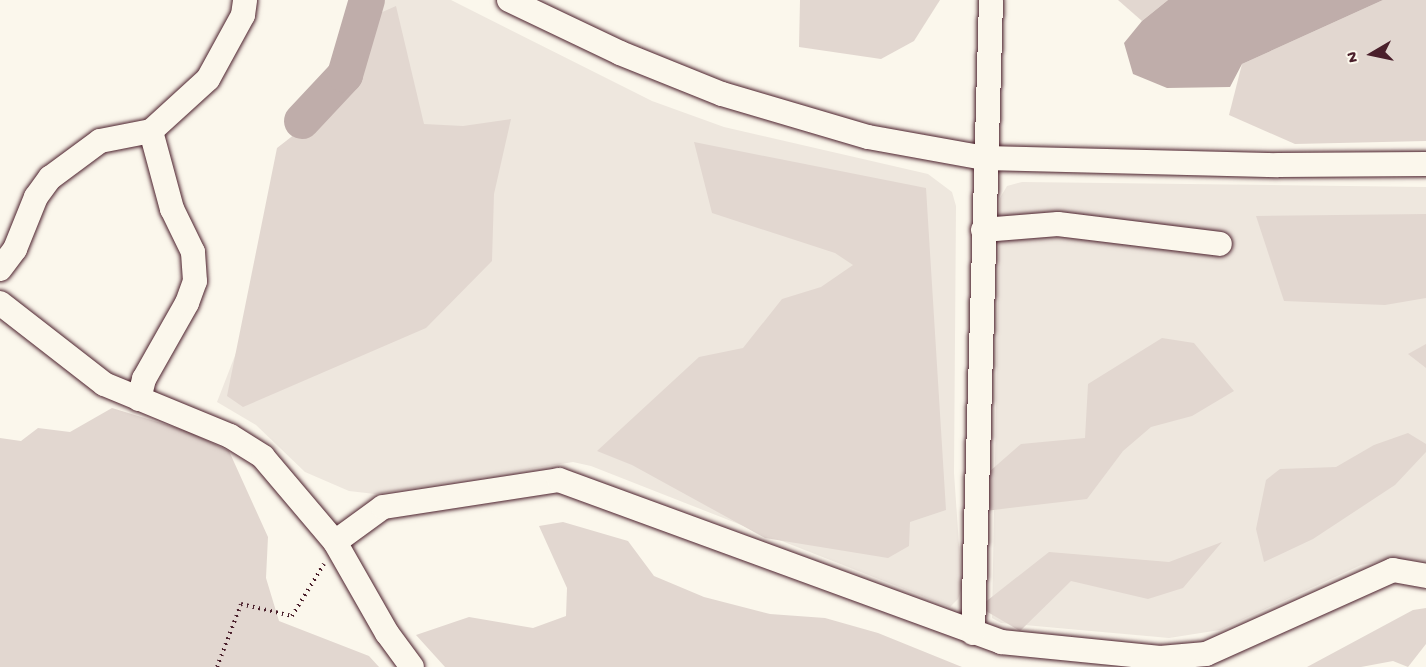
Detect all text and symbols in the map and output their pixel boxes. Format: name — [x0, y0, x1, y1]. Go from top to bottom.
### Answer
north arrow — [1342, 24, 1402, 84]
text: N — [1344, 50, 1364, 64]

